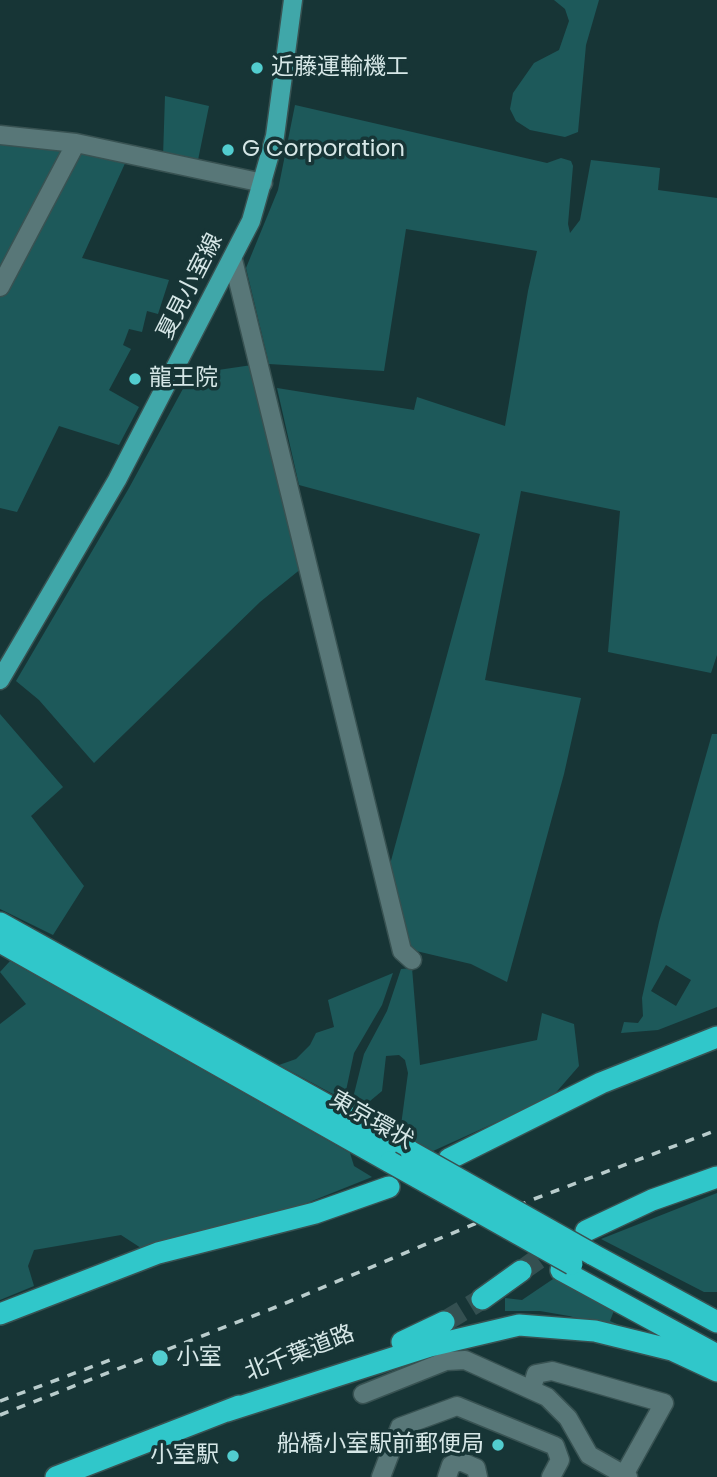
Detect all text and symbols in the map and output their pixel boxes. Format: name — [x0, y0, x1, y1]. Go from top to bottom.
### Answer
place label: 近藤運輸機工 — [271, 54, 409, 82]
marker: 近藤運輸機工 — [249, 60, 265, 76]
place label: G Corporation — [242, 136, 405, 164]
marker: G Corporation — [220, 142, 236, 158]
street label: 夏見小室線 — [153, 230, 229, 344]
place label: 龍王院 — [149, 365, 218, 393]
marker: 龍王院 — [127, 371, 143, 387]
street label: 東京環状 — [324, 1086, 418, 1156]
street label: 北千葉道路 — [241, 1321, 359, 1387]
place label: 小室 — [176, 1344, 222, 1372]
marker: 小室 — [150, 1348, 170, 1368]
place label: 船橋小室駅前郵便局 — [277, 1431, 484, 1459]
marker: 船橋小室駅前郵便局 — [490, 1437, 506, 1453]
place label: 小室駅 — [150, 1442, 219, 1470]
marker: 小室駅 — [225, 1448, 241, 1464]

